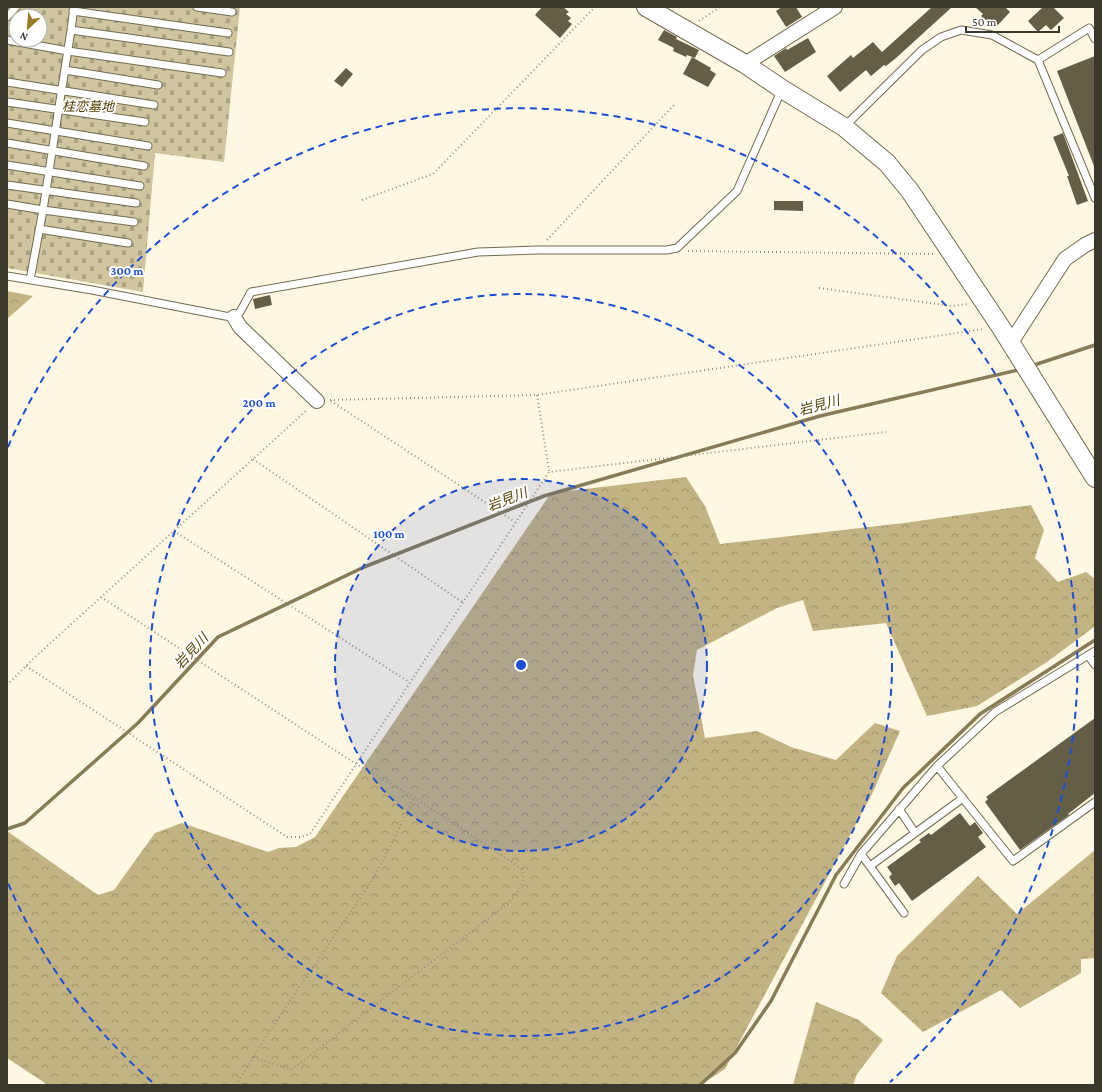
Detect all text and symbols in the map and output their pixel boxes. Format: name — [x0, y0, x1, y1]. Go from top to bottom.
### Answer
north arrow — [8, 8, 48, 48]
scale bar — [966, 8, 1059, 34]
text: 50 m — [972, 15, 997, 29]
text: N — [17, 30, 30, 44]
park label: 桂恋墓地 — [62, 99, 116, 114]
text: 300 m — [111, 264, 144, 278]
water label: 岩見川 — [797, 391, 843, 418]
text: 200 m — [242, 396, 276, 410]
water label: 岩見川 — [485, 483, 531, 514]
text: 100 m — [373, 527, 406, 541]
water label: 岩見川 — [171, 629, 213, 672]
centre of rings — [514, 658, 528, 672]

